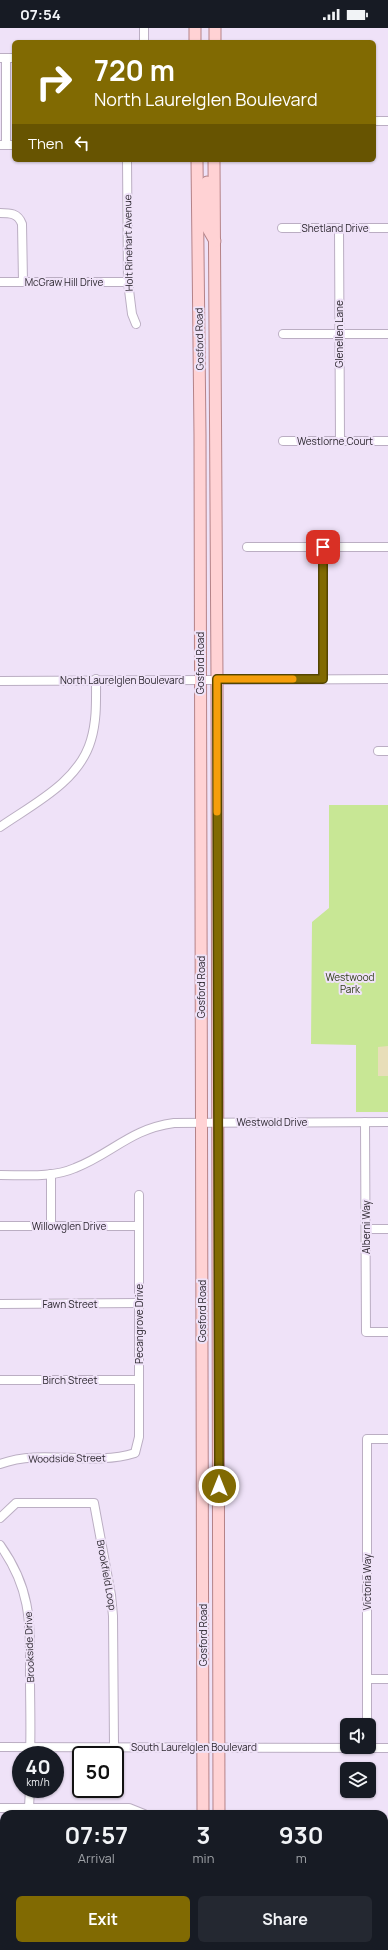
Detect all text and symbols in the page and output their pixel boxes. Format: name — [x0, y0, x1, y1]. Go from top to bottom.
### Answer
text: 07:54 — [20, 4, 61, 25]
text: 720 m — [94, 51, 175, 89]
icon: right — [28, 56, 80, 108]
text: North Laurelglen Boulevard — [94, 87, 318, 111]
icon: left — [71, 132, 93, 154]
text: Then — [28, 133, 63, 154]
street label: Holt Rinehart Avenue — [120, 194, 136, 292]
street label: Shetland Drive — [301, 221, 369, 235]
street label: McGraw Hill Drive — [25, 275, 103, 289]
street label: Glenellen Lane — [332, 300, 346, 368]
street label: Gosford Road — [191, 308, 207, 370]
street label: Westlorne Court — [297, 434, 373, 448]
pin — [306, 530, 340, 564]
icon: arrive — [312, 536, 334, 558]
street label: Gosford Road — [193, 632, 207, 694]
street label: North Laurelglen Boulevard — [60, 673, 184, 687]
street label: Gosford Road — [194, 956, 208, 1018]
park label: Westwood Park — [325, 970, 375, 996]
street label: Westwold Drive — [237, 1115, 308, 1129]
street label: Alberni Way — [359, 1199, 373, 1254]
street label: Willowglen Drive — [32, 1219, 106, 1233]
street label: Gosford Road — [195, 1280, 209, 1342]
street label: Pecangrove Drive — [132, 1284, 146, 1364]
street label: Fawn Street — [42, 1297, 98, 1311]
street label: Birch Street — [43, 1373, 97, 1387]
street label: Woodside Street — [28, 1450, 106, 1466]
position arrow — [198, 1465, 240, 1507]
street label: Brookfield Loop — [94, 1539, 120, 1611]
street label: Victoria Way — [360, 1553, 374, 1610]
street label: Gosford Road — [196, 1604, 210, 1666]
street label: Brookside Drive — [21, 1611, 37, 1683]
map controls — [340, 1718, 376, 1798]
button: sound — [340, 1718, 376, 1754]
street label: South Laurelglen Boulevard — [131, 1740, 257, 1754]
speed limit sign: 50 — [72, 1746, 124, 1798]
text: 40 — [25, 1753, 51, 1780]
button: layers — [340, 1762, 376, 1798]
text: km/h — [26, 1775, 50, 1789]
text: 07:57 — [64, 1818, 128, 1851]
text: 3 — [197, 1818, 210, 1851]
text: 930 — [279, 1818, 324, 1851]
text: Arrival — [78, 1849, 115, 1867]
text: min — [193, 1849, 214, 1867]
text: m — [296, 1849, 307, 1867]
button: Exit — [16, 1896, 190, 1942]
button: Share — [198, 1896, 372, 1942]

